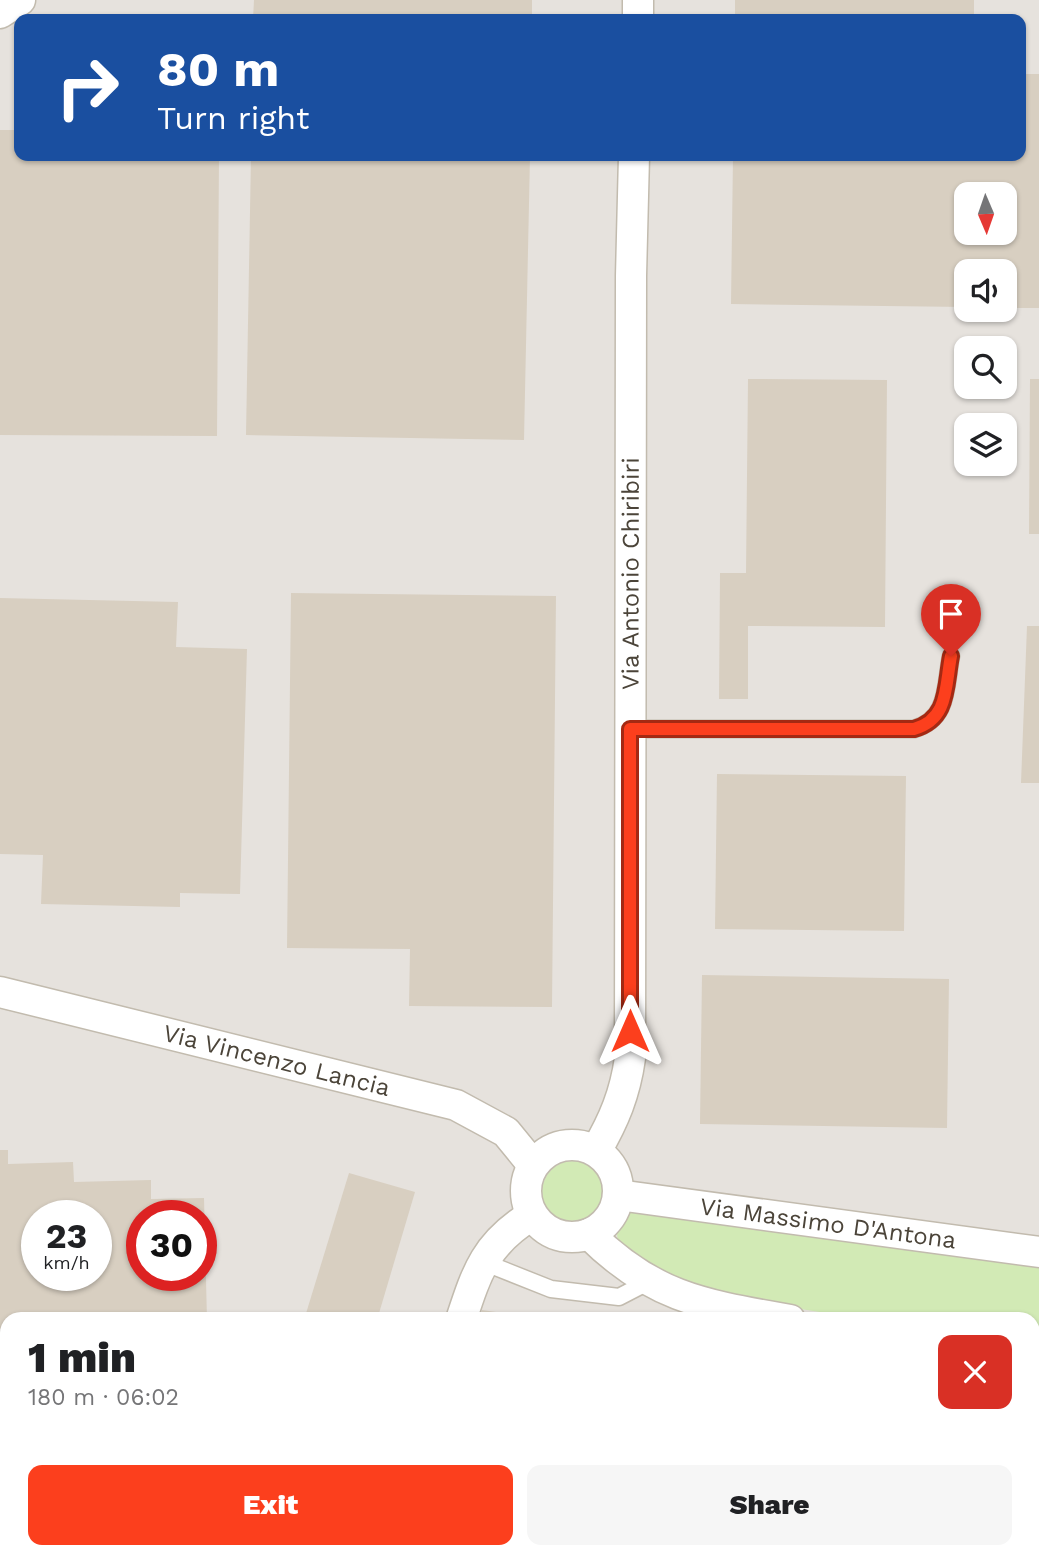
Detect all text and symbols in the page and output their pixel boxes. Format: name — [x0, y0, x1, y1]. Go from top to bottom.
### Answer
text: 80 m — [157, 40, 279, 98]
icon: right — [42, 42, 133, 133]
text: Turn right — [157, 99, 309, 137]
north arrow — [954, 182, 1017, 245]
map controls — [954, 182, 1017, 476]
button: sound — [954, 259, 1017, 322]
button: search — [954, 336, 1017, 399]
button: layers — [954, 413, 1017, 476]
street label: Via Antonio Chiribiri — [616, 457, 645, 690]
pin — [921, 584, 981, 656]
icon: arrive — [932, 595, 970, 633]
position arrow — [593, 994, 667, 1068]
street label: Via Vincenzo Lancia — [160, 1019, 393, 1102]
street label: Via Massimo D'Antona — [698, 1192, 958, 1255]
speed limit sign: 30 — [126, 1200, 217, 1291]
text: 23 — [46, 1215, 87, 1257]
text: km/h — [43, 1252, 90, 1273]
text: 1 min — [28, 1333, 136, 1382]
button: close — [938, 1335, 1012, 1409]
text: 180 m · 06:02 — [28, 1384, 179, 1411]
button: Exit — [28, 1465, 513, 1545]
button: Share — [527, 1465, 1012, 1545]

